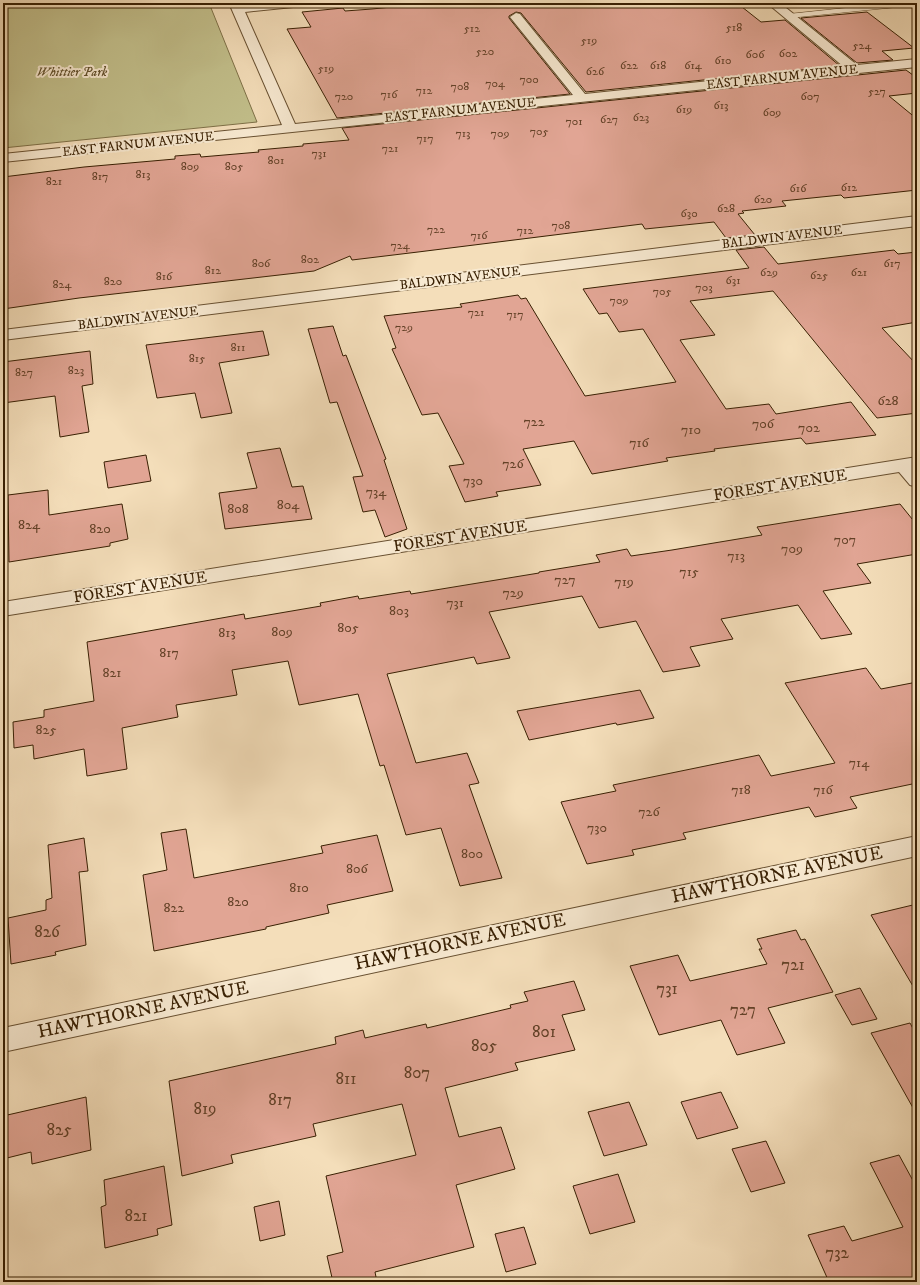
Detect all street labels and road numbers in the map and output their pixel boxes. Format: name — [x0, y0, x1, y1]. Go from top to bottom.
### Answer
street label: EAST FARNUM AVENUE — [706, 61, 858, 93]
street label: EAST FARNUM AVENUE — [384, 94, 536, 126]
street label: EAST FARNUM AVENUE — [62, 128, 214, 160]
street label: BALDWIN AVENUE — [721, 222, 843, 252]
street label: BALDWIN AVENUE — [399, 263, 521, 293]
street label: BALDWIN AVENUE — [77, 303, 199, 333]
street label: FOREST AVENUE — [712, 465, 848, 505]
street label: FOREST AVENUE — [392, 516, 528, 556]
street label: FOREST AVENUE — [72, 567, 208, 607]
street label: HAWTHORNE AVENUE — [669, 841, 885, 909]
street label: HAWTHORNE AVENUE — [352, 908, 568, 976]
street label: HAWTHORNE AVENUE — [35, 976, 251, 1044]

